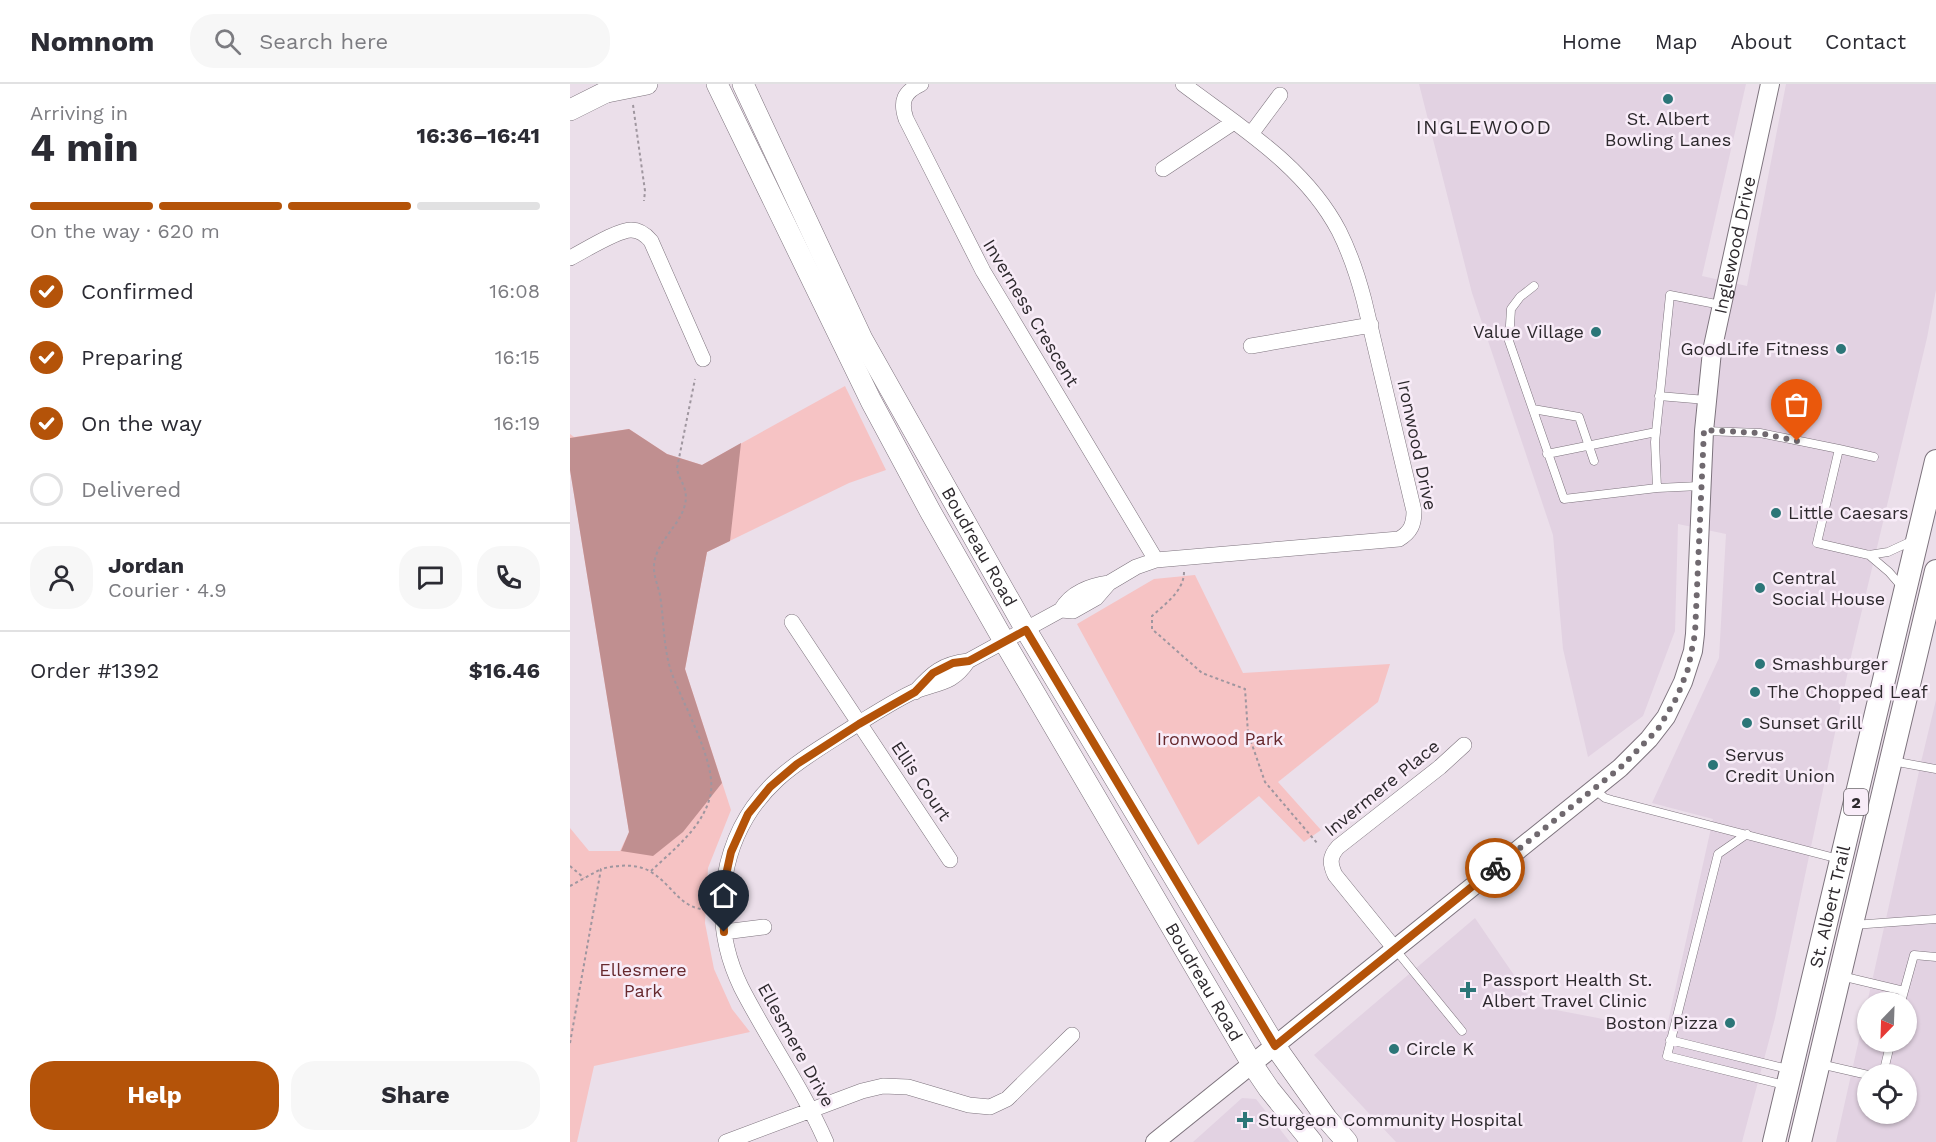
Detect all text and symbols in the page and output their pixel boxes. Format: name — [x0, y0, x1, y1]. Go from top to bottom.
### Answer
search box — [190, 14, 610, 68]
text: Nomnom — [30, 25, 154, 58]
icon: search — [211, 25, 244, 58]
text: Search here — [259, 29, 388, 54]
text: Home — [1562, 29, 1622, 54]
text: Map — [1655, 29, 1698, 54]
text: About — [1731, 29, 1792, 54]
text: Contact — [1825, 29, 1906, 54]
marker: St. Albert Bowling Lanes — [1661, 92, 1675, 106]
text: Arriving in — [30, 101, 128, 125]
place label: St. Albert Bowling Lanes — [1605, 108, 1731, 150]
district label: INGLEWOOD — [1416, 115, 1552, 139]
text: 16:36–16:41 — [417, 123, 540, 148]
text: 4 min — [30, 125, 139, 170]
street label: Inglewood Drive — [1709, 174, 1760, 316]
text: On the way · 620 m — [30, 219, 220, 243]
street label: Inverness Crescent — [979, 235, 1084, 391]
icon: check — [30, 275, 63, 308]
text: Confirmed — [81, 279, 194, 304]
text: 16:08 — [489, 279, 540, 303]
place label: Value Village — [1473, 321, 1584, 342]
marker: Value Village — [1589, 325, 1603, 339]
place label: GoodLife Fitness — [1680, 338, 1829, 359]
icon: check — [30, 341, 63, 374]
marker: GoodLife Fitness — [1834, 342, 1848, 356]
text: Preparing — [81, 345, 182, 370]
text: 16:15 — [495, 345, 540, 369]
street label: Ironwood Drive — [1393, 378, 1442, 512]
pin — [1771, 379, 1822, 441]
icon: bag — [1780, 388, 1813, 421]
icon: check — [30, 407, 63, 440]
text: On the way — [81, 411, 202, 436]
text: 16:19 — [494, 411, 540, 435]
text: Delivered — [81, 477, 181, 502]
street label: Boudreau Road — [938, 483, 1022, 610]
place label: Little Caesars — [1788, 502, 1909, 523]
marker: Little Caesars — [1769, 506, 1783, 520]
button: person — [30, 546, 93, 609]
button: chat — [399, 546, 462, 609]
button: phone — [477, 546, 540, 609]
text: Jordan — [108, 553, 184, 578]
place label: Central Social House — [1772, 567, 1885, 609]
text: Courier · 4.9 — [108, 578, 227, 602]
marker: Central Social House — [1753, 581, 1767, 595]
place label: Smashburger — [1772, 653, 1888, 674]
marker: Smashburger — [1753, 657, 1767, 671]
text: Order #1392 — [30, 658, 159, 683]
text: $16.46 — [469, 658, 540, 683]
place label: The Chopped Leaf — [1767, 681, 1928, 702]
marker: The Chopped Leaf — [1748, 685, 1762, 699]
place label: Sunset Grill — [1759, 712, 1863, 733]
marker: Sunset Grill — [1740, 716, 1754, 730]
park label: Ironwood Park — [1157, 728, 1283, 749]
street label: Invermere Place — [1320, 735, 1443, 840]
street label: Ellis Court — [887, 737, 956, 825]
place label: Servus Credit Union — [1725, 744, 1835, 786]
marker: Servus Credit Union — [1706, 758, 1720, 772]
road number: 2 — [1844, 789, 1868, 815]
courier — [1465, 838, 1525, 898]
street label: St. Albert Trail — [1805, 842, 1854, 970]
icon: bike — [1479, 852, 1512, 885]
pin — [698, 870, 749, 932]
icon: home — [707, 879, 740, 912]
street label: Boudreau Road — [1161, 919, 1247, 1045]
park label: Ellesmere Park — [599, 959, 687, 1001]
place label: Passport Health St. Albert Travel Clinic — [1482, 969, 1652, 1011]
street label: Ellesmere Drive — [754, 979, 839, 1110]
marker: Passport Health St. Albert Travel Clinic — [1459, 981, 1477, 999]
north arrow — [1857, 992, 1917, 1052]
map controls — [1857, 992, 1917, 1124]
place label: Boston Pizza — [1605, 1012, 1718, 1033]
marker: Boston Pizza — [1723, 1016, 1737, 1030]
place label: Circle K — [1406, 1038, 1474, 1059]
marker: Circle K — [1387, 1042, 1401, 1056]
button: Help — [30, 1061, 279, 1130]
button: Share — [291, 1061, 540, 1130]
button: locate — [1857, 1064, 1917, 1124]
place label: Sturgeon Community Hospital — [1258, 1109, 1523, 1130]
marker: Sturgeon Community Hospital — [1236, 1111, 1254, 1129]

